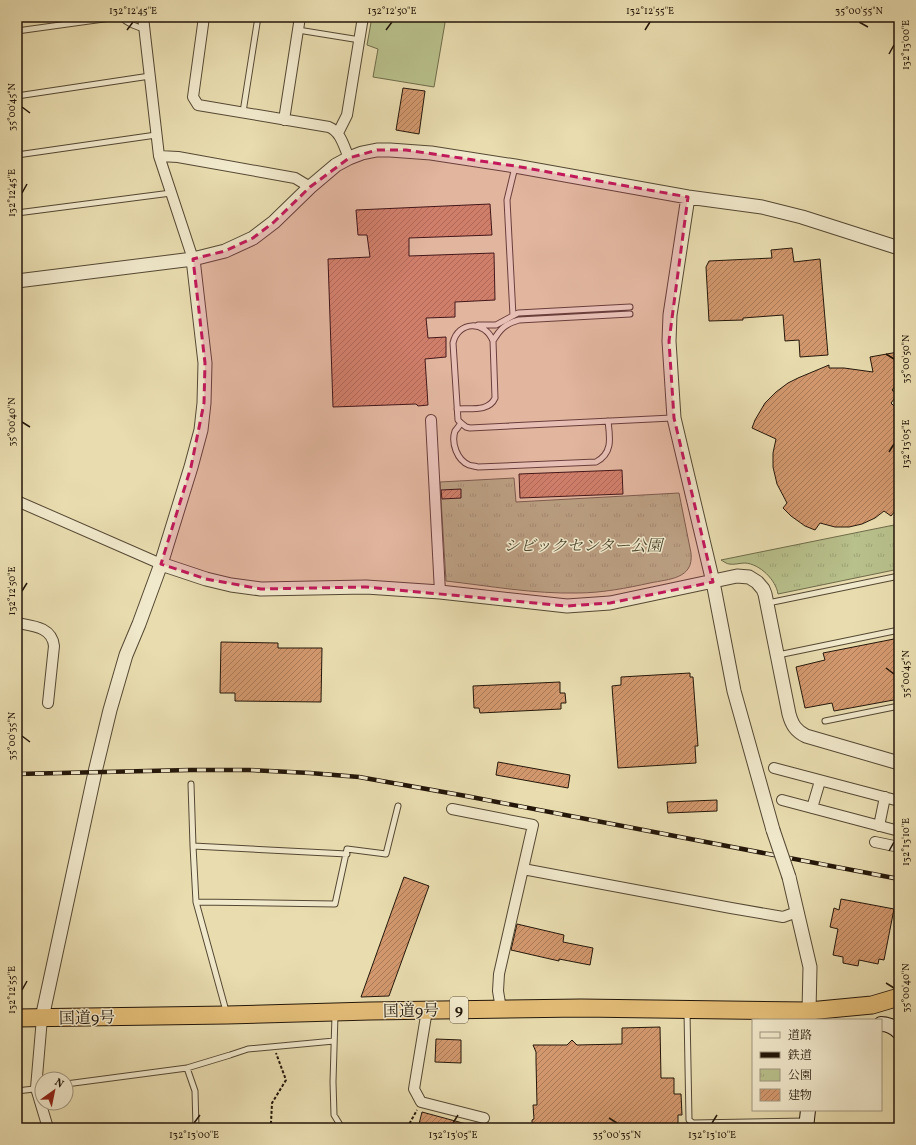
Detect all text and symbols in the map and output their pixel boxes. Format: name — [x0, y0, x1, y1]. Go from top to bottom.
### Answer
text: 132°12'45"E — [109, 4, 157, 18]
text: 132°12'50"E — [368, 4, 416, 18]
text: 132°12'55"E — [626, 4, 674, 18]
text: 35°00'55"N — [835, 4, 884, 18]
text: 132°13'00"E — [899, 20, 913, 70]
text: 35°00'45"N — [5, 82, 19, 131]
text: 132°12'45"E — [5, 169, 19, 217]
text: 35°00'50"N — [899, 334, 913, 383]
text: 35°00'40"N — [5, 397, 19, 447]
text: 132°13'05"E — [899, 420, 913, 468]
park label: シビックセンター公園 — [504, 536, 665, 558]
text: 132°12'50"E — [5, 567, 19, 615]
text: 35°00'45"N — [899, 649, 913, 698]
text: 35°00'35"N — [5, 711, 19, 760]
text: 132°13'10"E — [899, 818, 913, 866]
text: 35°00'40"N — [899, 963, 913, 1013]
text: 132°12'55"E — [5, 966, 19, 1014]
road number: 9 — [450, 997, 468, 1023]
street label: 国道9号 — [383, 1001, 439, 1023]
street label: 国道9号 — [59, 1008, 115, 1030]
legend — [752, 1019, 882, 1111]
text: 道路 — [788, 1028, 812, 1044]
text: 鉄道 — [787, 1048, 812, 1064]
text: 公園 — [788, 1068, 812, 1084]
north arrow — [34, 1071, 74, 1111]
text: N — [51, 1075, 66, 1092]
text: 建物 — [788, 1088, 812, 1104]
text: 132°13'00"E — [169, 1128, 219, 1142]
text: 132°13'05"E — [429, 1128, 477, 1142]
text: 35°00'35"N — [593, 1128, 642, 1142]
text: 132°13'10"E — [688, 1128, 736, 1142]

